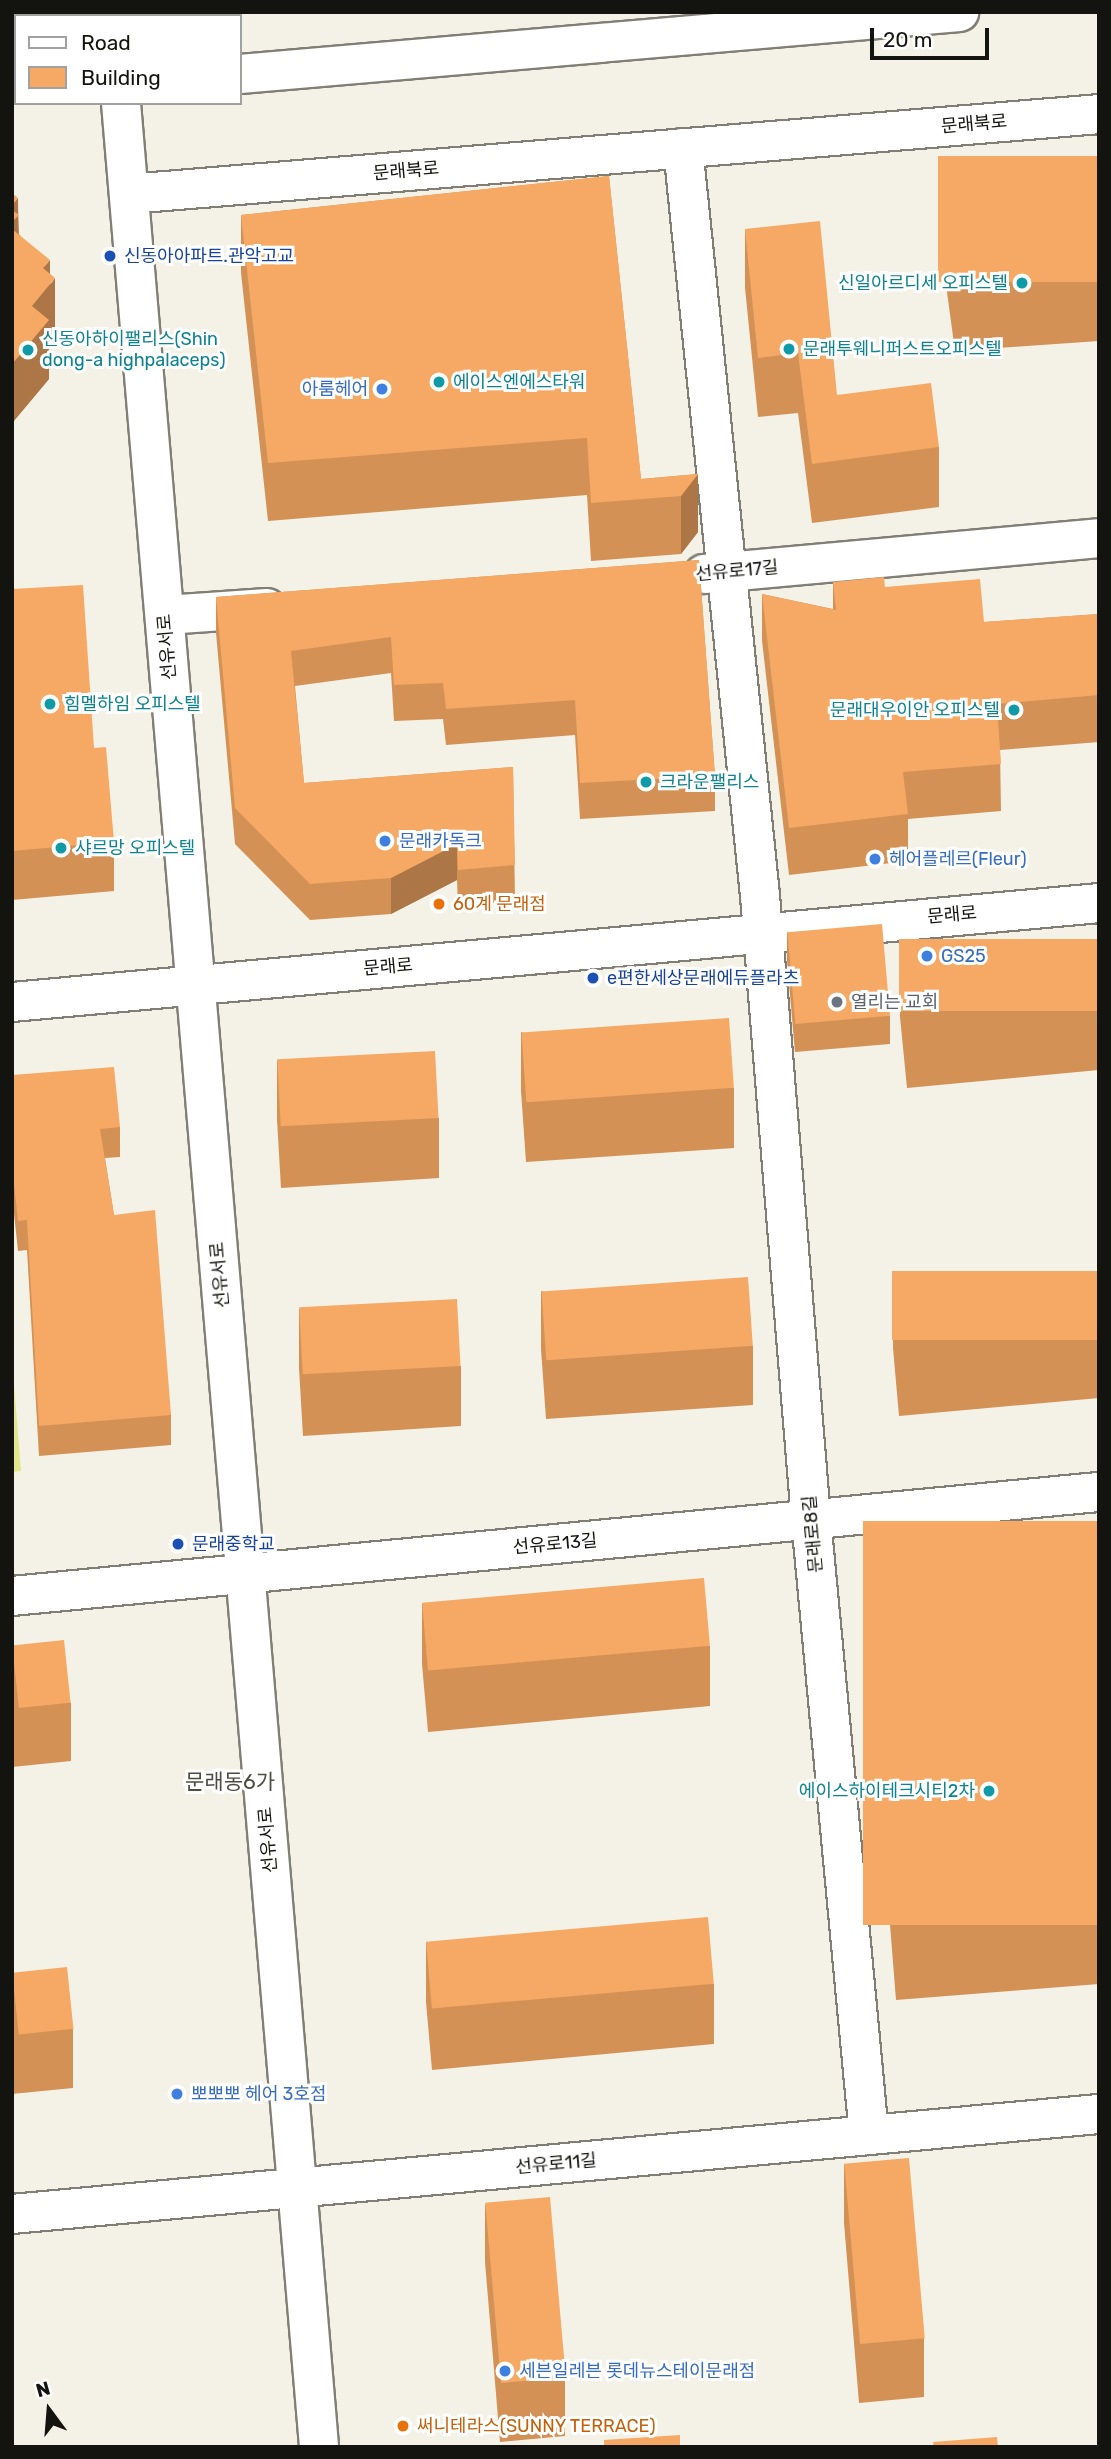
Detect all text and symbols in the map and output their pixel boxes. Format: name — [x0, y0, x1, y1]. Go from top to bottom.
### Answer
legend — [14, 14, 242, 105]
scale bar — [873, 14, 992, 58]
text: 20 m — [883, 27, 932, 52]
text: Road — [81, 30, 131, 55]
text: Building — [81, 65, 161, 90]
street label: 문래북로 — [940, 110, 1008, 138]
street label: 문래북로 — [372, 157, 440, 185]
place label: 신동아아파트.관악고교 — [124, 245, 294, 267]
marker: 신동아아파트.관악고교 — [102, 248, 118, 264]
place label: 신일아르디세 오피스텔 — [838, 272, 1008, 294]
marker: 신일아르디세 오피스텔 — [1014, 275, 1030, 291]
place label: 신동아하이팰리스(Shin dong-a highpalaceps) — [42, 329, 225, 372]
place label: 문래투웨니퍼스트오피스텔 — [803, 338, 1002, 360]
marker: 문래투웨니퍼스트오피스텔 — [781, 341, 797, 357]
marker: 신동아하이팰리스(Shin dong-a highpalaceps) — [20, 342, 36, 358]
place label: 에이스엔에스타워 — [453, 371, 585, 393]
marker: 에이스엔에스타워 — [431, 374, 447, 390]
place label: 아룸헤어 — [302, 378, 368, 400]
marker: 아룸헤어 — [374, 381, 390, 397]
street label: 선유로17길 — [695, 557, 779, 585]
street label: 선유서로 — [153, 613, 181, 681]
place label: 힘멜하임 오피스텔 — [64, 693, 201, 715]
marker: 힘멜하임 오피스텔 — [42, 696, 58, 712]
place label: 문래대우이안 오피스텔 — [830, 699, 1000, 721]
marker: 문래대우이안 오피스텔 — [1006, 702, 1022, 718]
place label: 크라운팰리스 — [660, 771, 759, 793]
marker: 크라운팰리스 — [638, 774, 654, 790]
place label: 문래카독크 — [399, 830, 482, 852]
marker: 문래카독크 — [377, 833, 393, 849]
place label: 샤르망 오피스텔 — [75, 837, 195, 859]
marker: 샤르망 오피스텔 — [53, 840, 69, 856]
place label: 헤어플레르(Fleur) — [889, 848, 1027, 870]
marker: 헤어플레르(Fleur) — [867, 851, 883, 867]
place label: 60계 문래점 — [453, 893, 546, 915]
marker: 60계 문래점 — [431, 896, 447, 912]
street label: 문래로 — [926, 902, 978, 928]
place label: GS25 — [941, 945, 986, 967]
marker: GS25 — [919, 948, 935, 964]
street label: 문래로 — [362, 954, 414, 980]
place label: e편한세상문래에듀플라츠 — [607, 967, 799, 989]
marker: e편한세상문래에듀플라츠 — [585, 970, 601, 986]
place label: 열리는 교회 — [851, 991, 938, 1013]
marker: 열리는 교회 — [829, 994, 845, 1010]
street label: 선유서로 — [206, 1241, 234, 1309]
street label: 문래로8길 — [799, 1494, 827, 1574]
street label: 선유로13길 — [512, 1530, 598, 1558]
place label: 문래중학교 — [192, 1533, 275, 1555]
marker: 문래중학교 — [170, 1536, 186, 1552]
district label: 문래동6가 — [185, 1769, 275, 1795]
place label: 에이스하이테크시티2차 — [799, 1780, 975, 1802]
marker: 에이스하이테크시티2차 — [981, 1783, 997, 1799]
street label: 선유서로 — [254, 1806, 282, 1874]
place label: 뽀뽀뽀 헤어 3호점 — [191, 2083, 327, 2105]
marker: 뽀뽀뽀 헤어 3호점 — [169, 2086, 185, 2102]
street label: 선유로11길 — [514, 2150, 598, 2178]
place label: 세븐일레븐 롯데뉴스테이문래점 — [519, 2360, 755, 2382]
marker: 세븐일레븐 롯데뉴스테이문래점 — [497, 2363, 513, 2379]
north arrow — [14, 2375, 84, 2445]
text: N — [33, 2376, 53, 2402]
place label: 써니테라스(SUNNY TERRACE) — [417, 2415, 657, 2437]
marker: 써니테라스(SUNNY TERRACE) — [395, 2418, 411, 2434]

